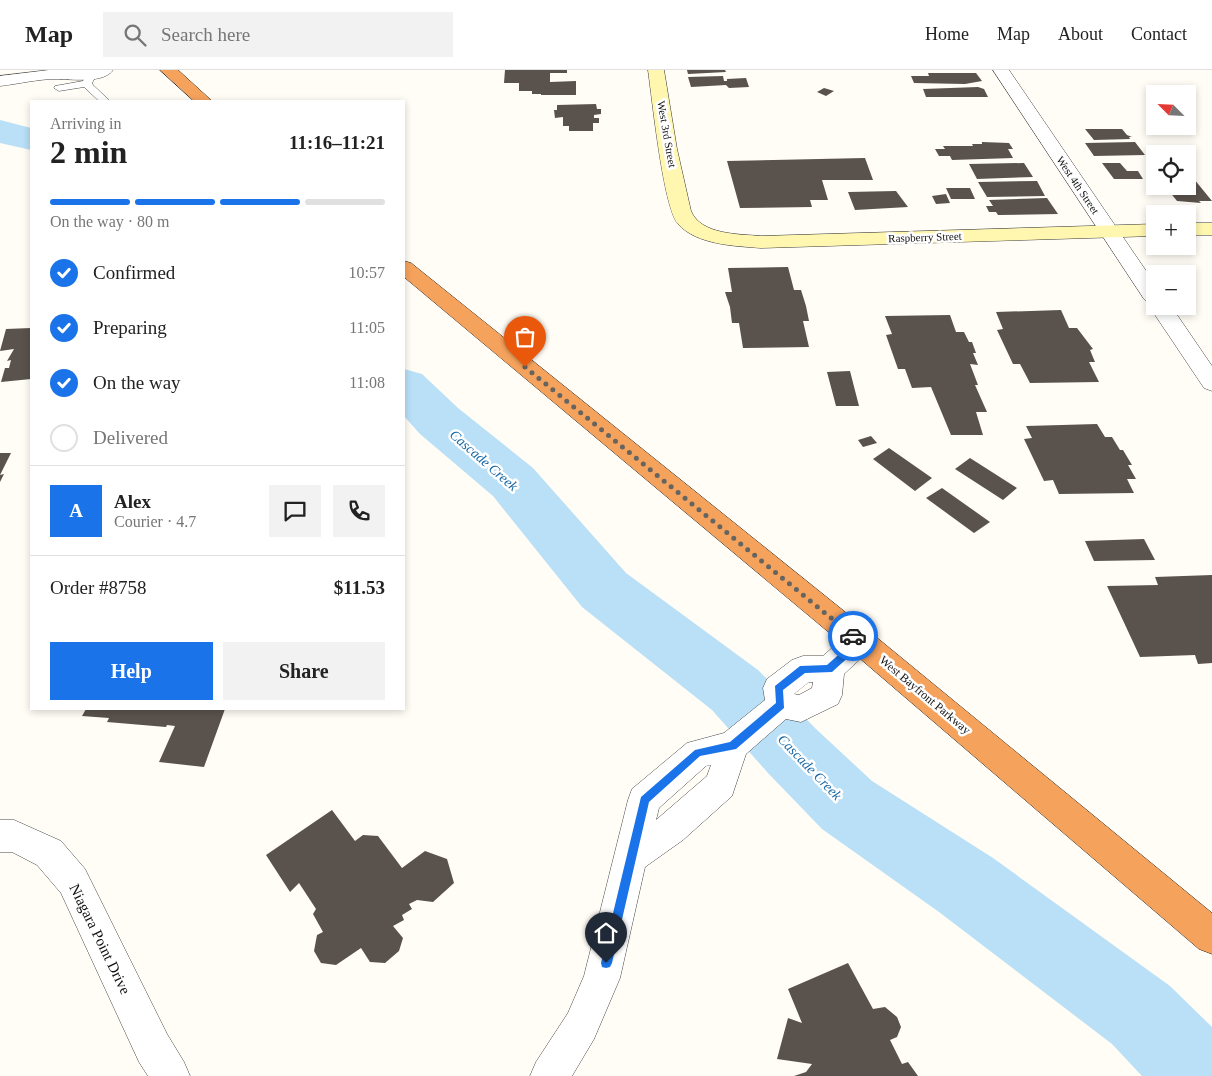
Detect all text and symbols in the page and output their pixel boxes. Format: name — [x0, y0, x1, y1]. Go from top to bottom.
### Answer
search box — [103, 12, 453, 57]
text: Map — [25, 21, 73, 47]
icon: search — [121, 21, 149, 49]
text: Search here — [161, 24, 250, 45]
text: Home — [925, 24, 969, 44]
text: Map — [997, 24, 1030, 44]
text: About — [1058, 24, 1103, 44]
text: Contact — [1131, 24, 1187, 44]
north arrow — [1146, 85, 1196, 135]
map controls — [1146, 85, 1196, 315]
street label: West 3rd Street — [655, 100, 679, 168]
text: Arriving in — [50, 115, 122, 132]
text: 11:16–11:21 — [289, 132, 385, 153]
text: 2 min — [50, 134, 127, 170]
button: locate — [1146, 145, 1196, 195]
street label: West 4th Street — [1054, 154, 1102, 216]
button: + — [1146, 205, 1196, 255]
text: On the way · 80 m — [50, 213, 170, 230]
street label: Raspberry Street — [888, 230, 962, 244]
icon: check — [50, 259, 78, 287]
text: Confirmed — [93, 262, 175, 283]
text: 10:57 — [349, 264, 385, 281]
button: − — [1146, 265, 1196, 315]
icon: check — [50, 314, 78, 342]
pin — [504, 316, 546, 367]
text: Preparing — [93, 317, 167, 338]
text: 11:05 — [349, 319, 385, 336]
icon: bag — [511, 323, 539, 351]
icon: check — [50, 369, 78, 397]
text: On the way — [93, 372, 181, 393]
text: 11:08 — [349, 374, 385, 391]
text: Delivered — [93, 427, 168, 448]
water label: Cascade Creek — [447, 427, 521, 494]
button: chat — [269, 485, 321, 537]
button: phone — [333, 485, 385, 537]
text: Alex — [114, 491, 151, 512]
text: A — [69, 500, 83, 521]
text: Courier · 4.7 — [114, 513, 196, 530]
text: Order #8758 — [50, 577, 147, 598]
text: $11.53 — [334, 577, 385, 598]
courier — [828, 611, 878, 661]
icon: car — [839, 622, 867, 650]
button: Help — [50, 642, 213, 700]
button: Share — [223, 642, 385, 700]
street label: West Bayfront Parkway — [877, 653, 973, 737]
water label: Cascade Creek — [775, 732, 845, 804]
street label: Niagara Point Drive — [66, 881, 134, 997]
pin — [585, 912, 627, 963]
icon: home — [592, 919, 620, 947]

